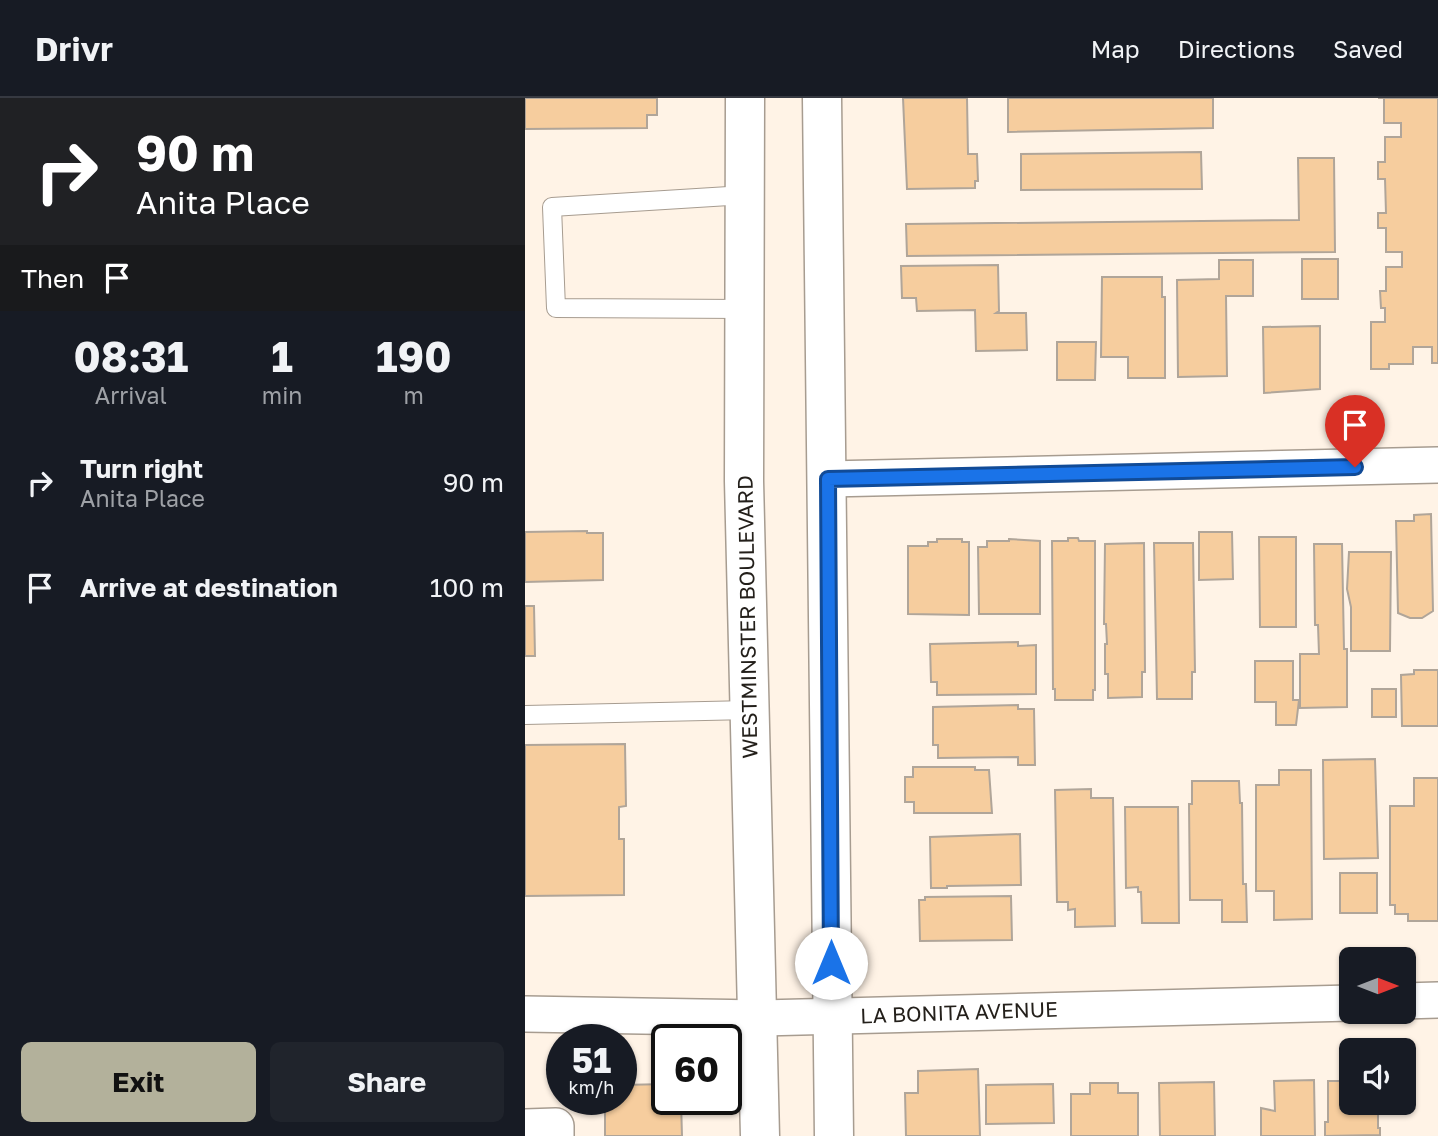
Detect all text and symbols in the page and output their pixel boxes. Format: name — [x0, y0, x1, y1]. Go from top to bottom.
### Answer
text: Drivr — [35, 29, 113, 68]
text: Map — [1091, 34, 1140, 63]
text: Directions — [1178, 34, 1295, 63]
text: Saved — [1333, 34, 1403, 63]
text: 90 m — [136, 123, 254, 182]
icon: right — [21, 126, 112, 217]
text: Anita Place — [136, 183, 310, 221]
icon: arrive — [98, 259, 136, 297]
text: Then — [21, 263, 84, 294]
text: 08:31 — [73, 331, 188, 381]
text: 1 — [271, 331, 293, 381]
text: 190 — [376, 331, 452, 381]
text: Arrival — [95, 381, 167, 409]
text: min — [262, 381, 302, 409]
text: m — [404, 381, 424, 409]
pin — [1325, 395, 1385, 467]
icon: arrive — [1336, 406, 1374, 444]
text: Turn right — [80, 453, 203, 484]
icon: right — [21, 464, 59, 502]
text: 90 m — [443, 467, 504, 498]
street label: WESTMINSTER BOULEVARD — [732, 475, 762, 759]
text: Anita Place — [80, 484, 205, 512]
icon: arrive — [21, 569, 59, 607]
text: Arrive at destination — [80, 572, 338, 603]
text: 100 m — [430, 572, 504, 603]
position arrow — [794, 926, 868, 1000]
north arrow — [1339, 947, 1416, 1024]
map controls — [1339, 947, 1416, 1115]
street label: LA BONITA AVENUE — [860, 996, 1058, 1028]
speed limit sign: 60 — [651, 1024, 742, 1115]
button: sound — [1339, 1038, 1416, 1115]
text: 51 — [572, 1039, 611, 1081]
button: Exit — [21, 1042, 256, 1122]
button: Share — [270, 1042, 504, 1122]
text: km/h — [569, 1076, 614, 1098]

